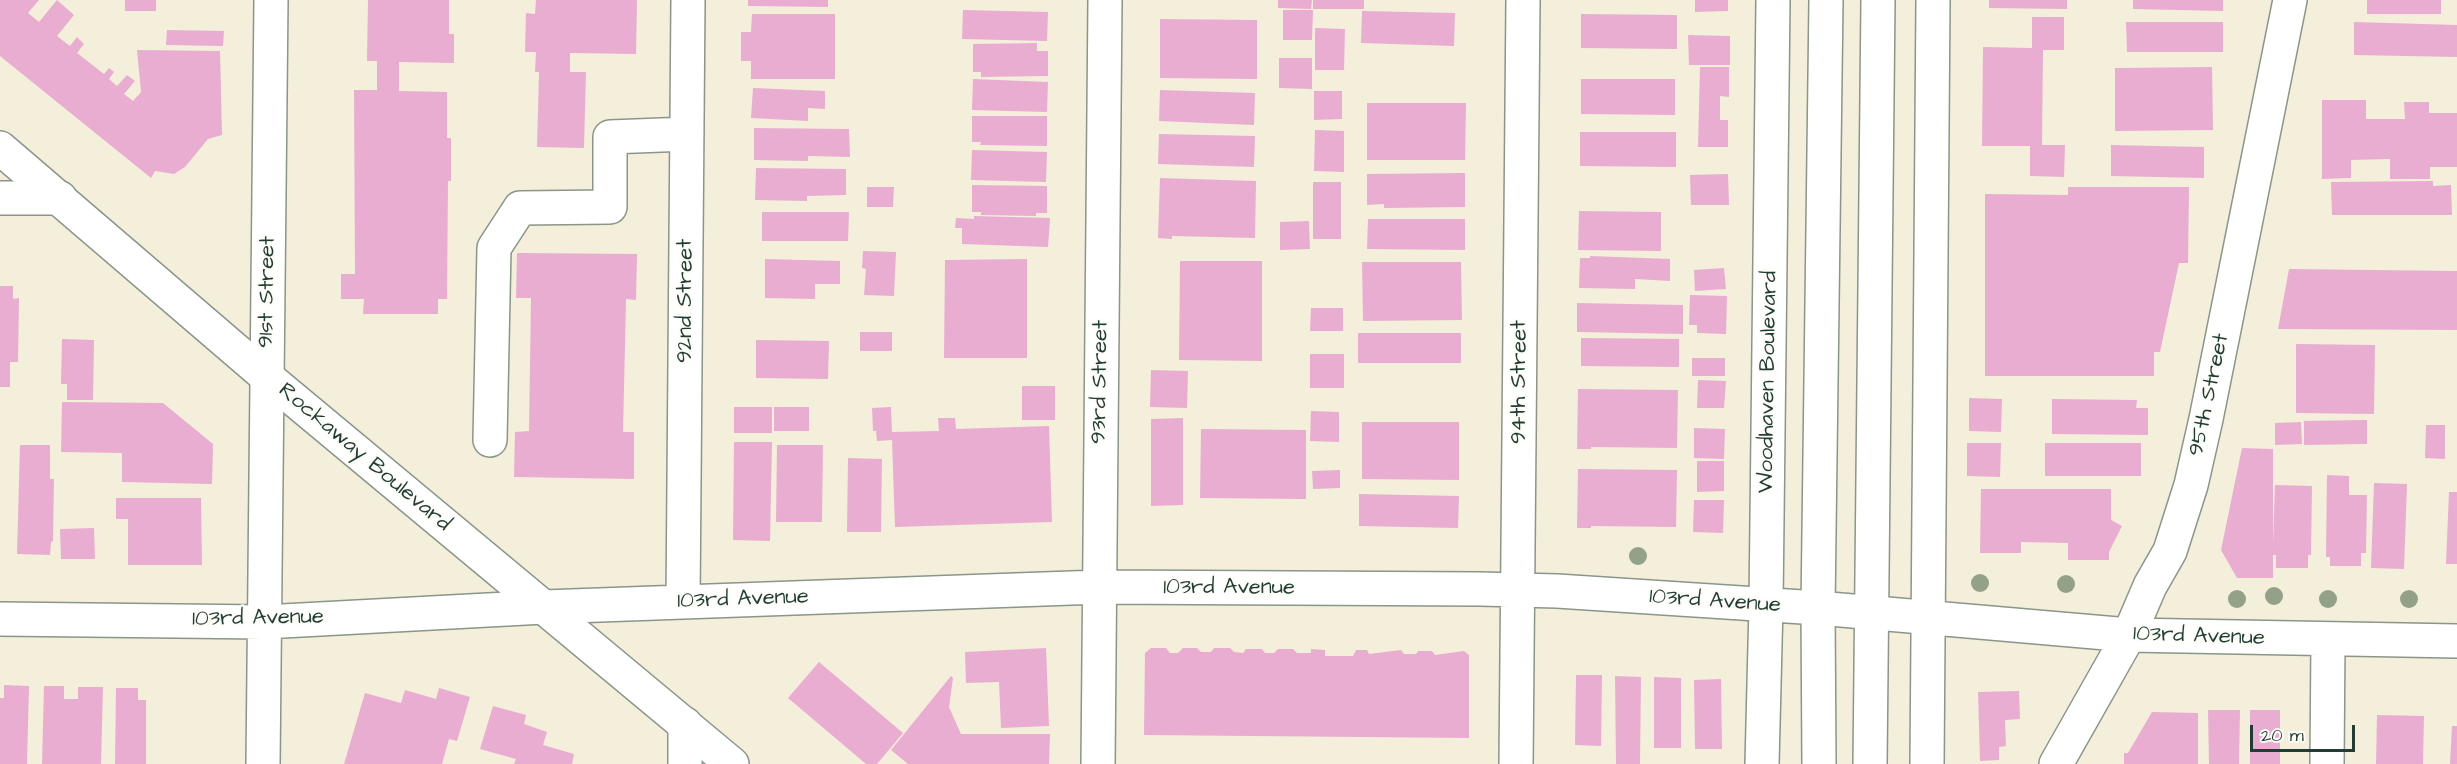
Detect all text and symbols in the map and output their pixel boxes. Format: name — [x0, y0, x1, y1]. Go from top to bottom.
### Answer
street label: 91st Street — [254, 236, 282, 348]
street label: 92nd Street — [673, 239, 699, 363]
street label: Woodhaven Boulevard — [1754, 271, 1784, 493]
street label: 93rd Street — [1087, 320, 1115, 444]
street label: 94th Street — [1507, 320, 1533, 444]
street label: 95th Street — [2184, 331, 2236, 459]
street label: Rockaway Boulevard — [272, 378, 456, 538]
street label: 103rd Avenue — [1163, 575, 1295, 601]
street label: 103rd Avenue — [1648, 584, 1782, 620]
street label: 103rd Avenue — [677, 585, 809, 615]
street label: 103rd Avenue — [192, 605, 324, 633]
street label: 103rd Avenue — [2133, 622, 2265, 652]
scale bar — [2253, 713, 2358, 751]
text: 20 m — [2261, 723, 2304, 748]

